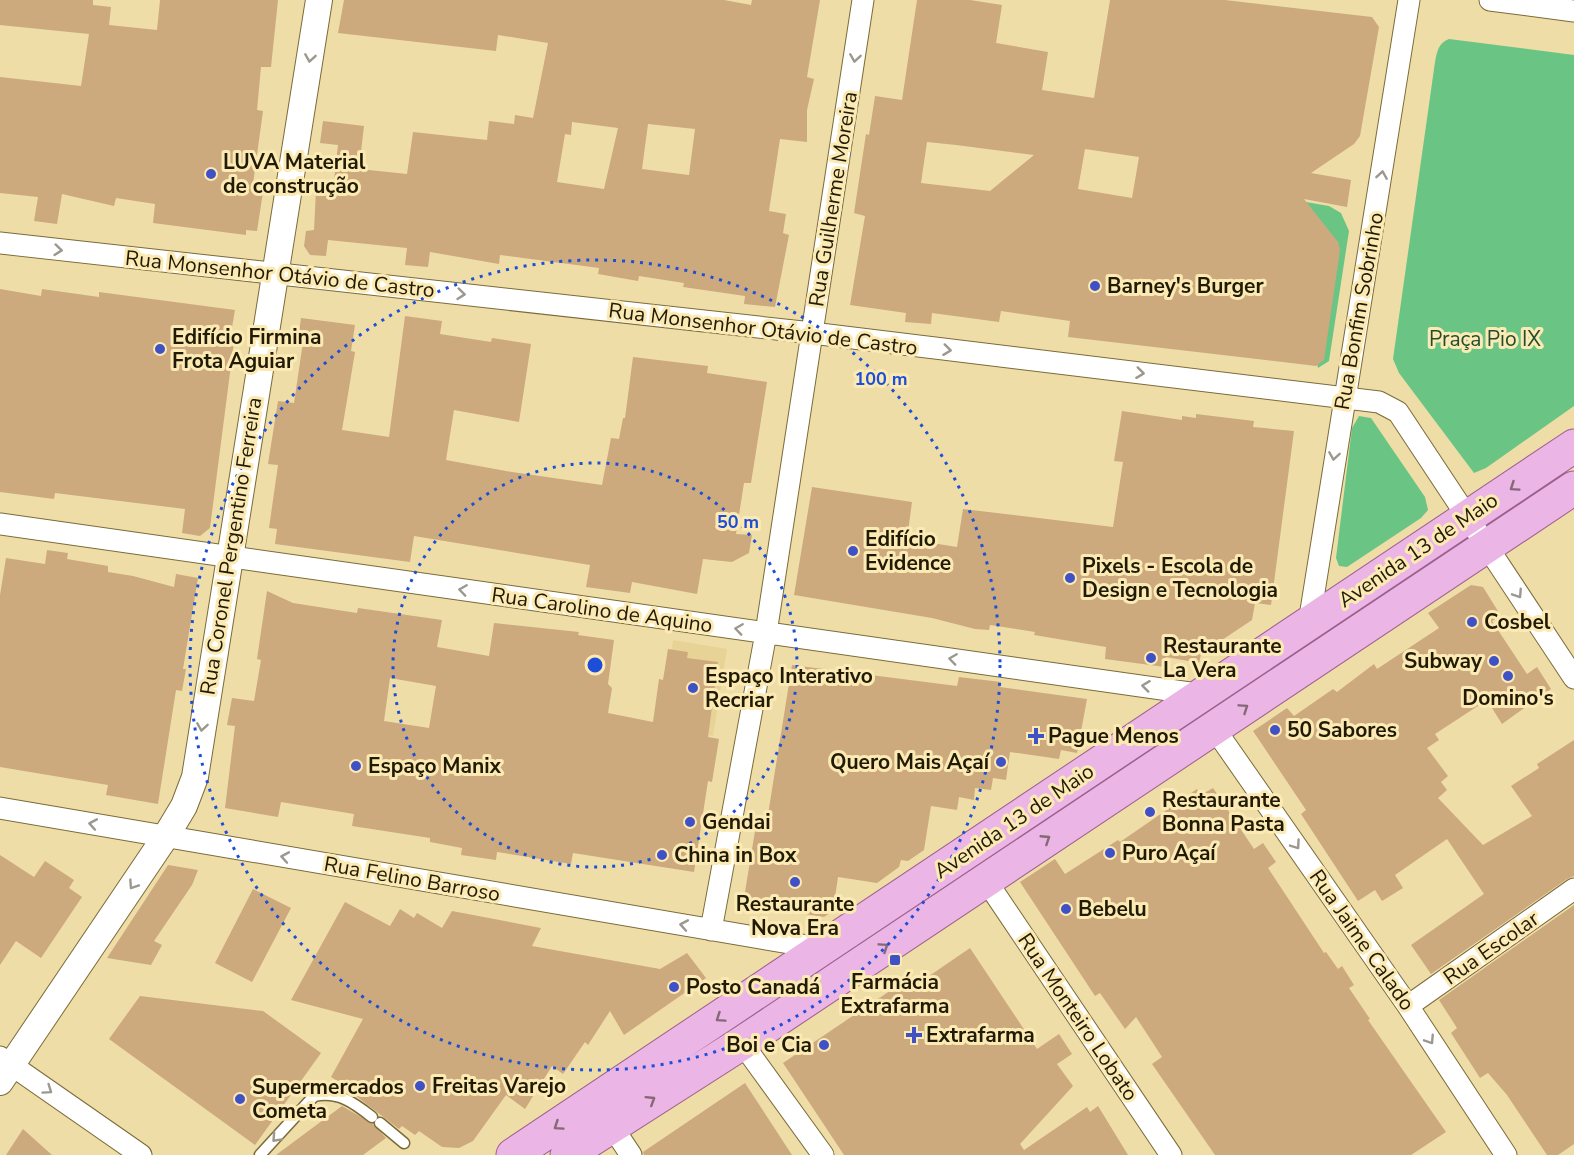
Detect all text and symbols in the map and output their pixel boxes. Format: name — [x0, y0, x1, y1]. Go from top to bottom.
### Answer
one-way arrow — [304, 52, 317, 62]
one-way arrow — [849, 53, 861, 62]
street label: Rua Guilherme Moreira — [802, 90, 864, 308]
place label: LUVA Material de construção — [223, 148, 366, 200]
marker: LUVA Material de construção — [204, 167, 218, 181]
one-way arrow — [1375, 170, 1387, 180]
street label: Rua Bonfim Sobrinho — [1328, 210, 1390, 412]
one-way arrow — [54, 243, 63, 256]
street label: Rua Monsenhor Otávio de Castro — [124, 244, 436, 304]
place label: Barney's Burger — [1107, 272, 1264, 300]
marker: Barney's Burger — [1088, 279, 1102, 293]
one-way arrow — [456, 287, 465, 300]
street label: Rua Monsenhor Otávio de Castro — [607, 296, 919, 362]
place label: Edifício Firmina Frota Aguiar — [172, 323, 321, 375]
park label: Praça Pio IX — [1429, 325, 1541, 353]
marker: Edifício Firmina Frota Aguiar — [153, 342, 167, 356]
one-way arrow — [942, 343, 951, 356]
text: 100 m — [854, 367, 908, 391]
one-way arrow — [1136, 367, 1145, 379]
street label: Rua Coronel Pergentino Ferreira — [194, 395, 268, 697]
one-way arrow — [1328, 451, 1341, 461]
one-way arrow — [1509, 480, 1520, 491]
street label: Avenida 13 de Maio — [1333, 486, 1503, 614]
text: 50 m — [717, 510, 759, 534]
place label: Edifício Evidence — [865, 525, 951, 577]
marker: Edifício Evidence — [846, 544, 860, 558]
place label: Pixels - Escola de Design e Tecnologia — [1082, 552, 1278, 604]
marker: Pixels - Escola de Design e Tecnologia — [1063, 571, 1077, 585]
street label: Rua Carolino de Aquino — [490, 581, 714, 639]
one-way arrow — [458, 584, 467, 596]
one-way arrow — [1511, 587, 1522, 598]
place label: Cosbel — [1484, 608, 1551, 636]
marker: Cosbel — [1465, 615, 1479, 629]
one-way arrow — [734, 624, 743, 636]
place label: Restaurante La Vera — [1163, 632, 1282, 684]
place label: Subway — [1404, 647, 1483, 675]
marker: Restaurante La Vera — [1144, 651, 1158, 665]
one-way arrow — [948, 654, 957, 666]
marker: Subway — [1487, 654, 1501, 668]
centre of rings — [585, 655, 605, 675]
place label: Espaço Interativo Recriar — [705, 662, 873, 714]
marker: Domino's — [1501, 669, 1515, 683]
one-way arrow — [1141, 680, 1150, 693]
marker: Espaço Interativo Recriar — [686, 681, 700, 695]
place label: Domino's — [1462, 684, 1554, 712]
one-way arrow — [1238, 703, 1248, 715]
place label: 50 Sabores — [1287, 716, 1397, 744]
one-way arrow — [196, 722, 209, 732]
place label: Pague Menos — [1048, 722, 1179, 750]
marker: 50 Sabores — [1268, 723, 1282, 737]
marker: Pague Menos — [1029, 729, 1043, 743]
place label: Quero Mais Açaí — [830, 748, 991, 776]
place label: Espaço Manix — [368, 752, 502, 780]
marker: Quero Mais Açaí — [994, 755, 1008, 769]
street label: Avenida 13 de Maio — [929, 757, 1099, 885]
marker: Espaço Manix — [349, 759, 363, 773]
place label: Restaurante Bonna Pasta — [1162, 786, 1285, 838]
marker: Restaurante Bonna Pasta — [1143, 805, 1157, 819]
place label: Gendai — [702, 808, 771, 836]
marker: Gendai — [683, 815, 697, 829]
one-way arrow — [88, 818, 98, 831]
one-way arrow — [1040, 835, 1051, 846]
one-way arrow — [1288, 838, 1299, 849]
place label: Puro Açaí — [1122, 839, 1217, 867]
place label: China in Box — [674, 841, 797, 869]
marker: Puro Açaí — [1103, 846, 1117, 860]
marker: China in Box — [655, 848, 669, 862]
street label: Rua Felino Barroso — [322, 850, 502, 908]
one-way arrow — [280, 851, 290, 864]
street label: Rua Jaime Calado — [1303, 864, 1421, 1016]
marker: Restaurante Nova Era — [788, 875, 802, 889]
one-way arrow — [129, 878, 140, 889]
place label: Restaurante Nova Era — [736, 890, 854, 942]
place label: Bebelu — [1078, 895, 1147, 923]
marker: Bebelu — [1059, 902, 1073, 916]
street label: Rua Escolar — [1438, 905, 1545, 991]
one-way arrow — [680, 920, 689, 932]
street label: Rua Monteiro Lobato — [1011, 928, 1145, 1106]
one-way arrow — [878, 943, 889, 954]
marker: Farmácia Extrafarma — [888, 953, 902, 967]
place label: Farmácia Extrafarma — [841, 968, 949, 1020]
place label: Posto Canadá — [686, 973, 820, 1001]
marker: Posto Canadá — [667, 980, 681, 994]
one-way arrow — [716, 1011, 727, 1022]
place label: Extrafarma — [926, 1021, 1035, 1049]
marker: Extrafarma — [907, 1028, 921, 1042]
place label: Boi e Cia — [726, 1031, 812, 1059]
one-way arrow — [1423, 1033, 1434, 1044]
marker: Boi e Cia — [817, 1038, 831, 1052]
place label: Freitas Varejo — [432, 1072, 566, 1100]
place label: Supermercados Cometa — [252, 1073, 404, 1125]
marker: Freitas Varejo — [413, 1079, 427, 1093]
one-way arrow — [41, 1083, 52, 1094]
marker: Supermercados Cometa — [233, 1092, 247, 1106]
one-way arrow — [645, 1096, 655, 1108]
one-way arrow — [553, 1118, 564, 1129]
one-way arrow — [272, 1130, 283, 1141]

